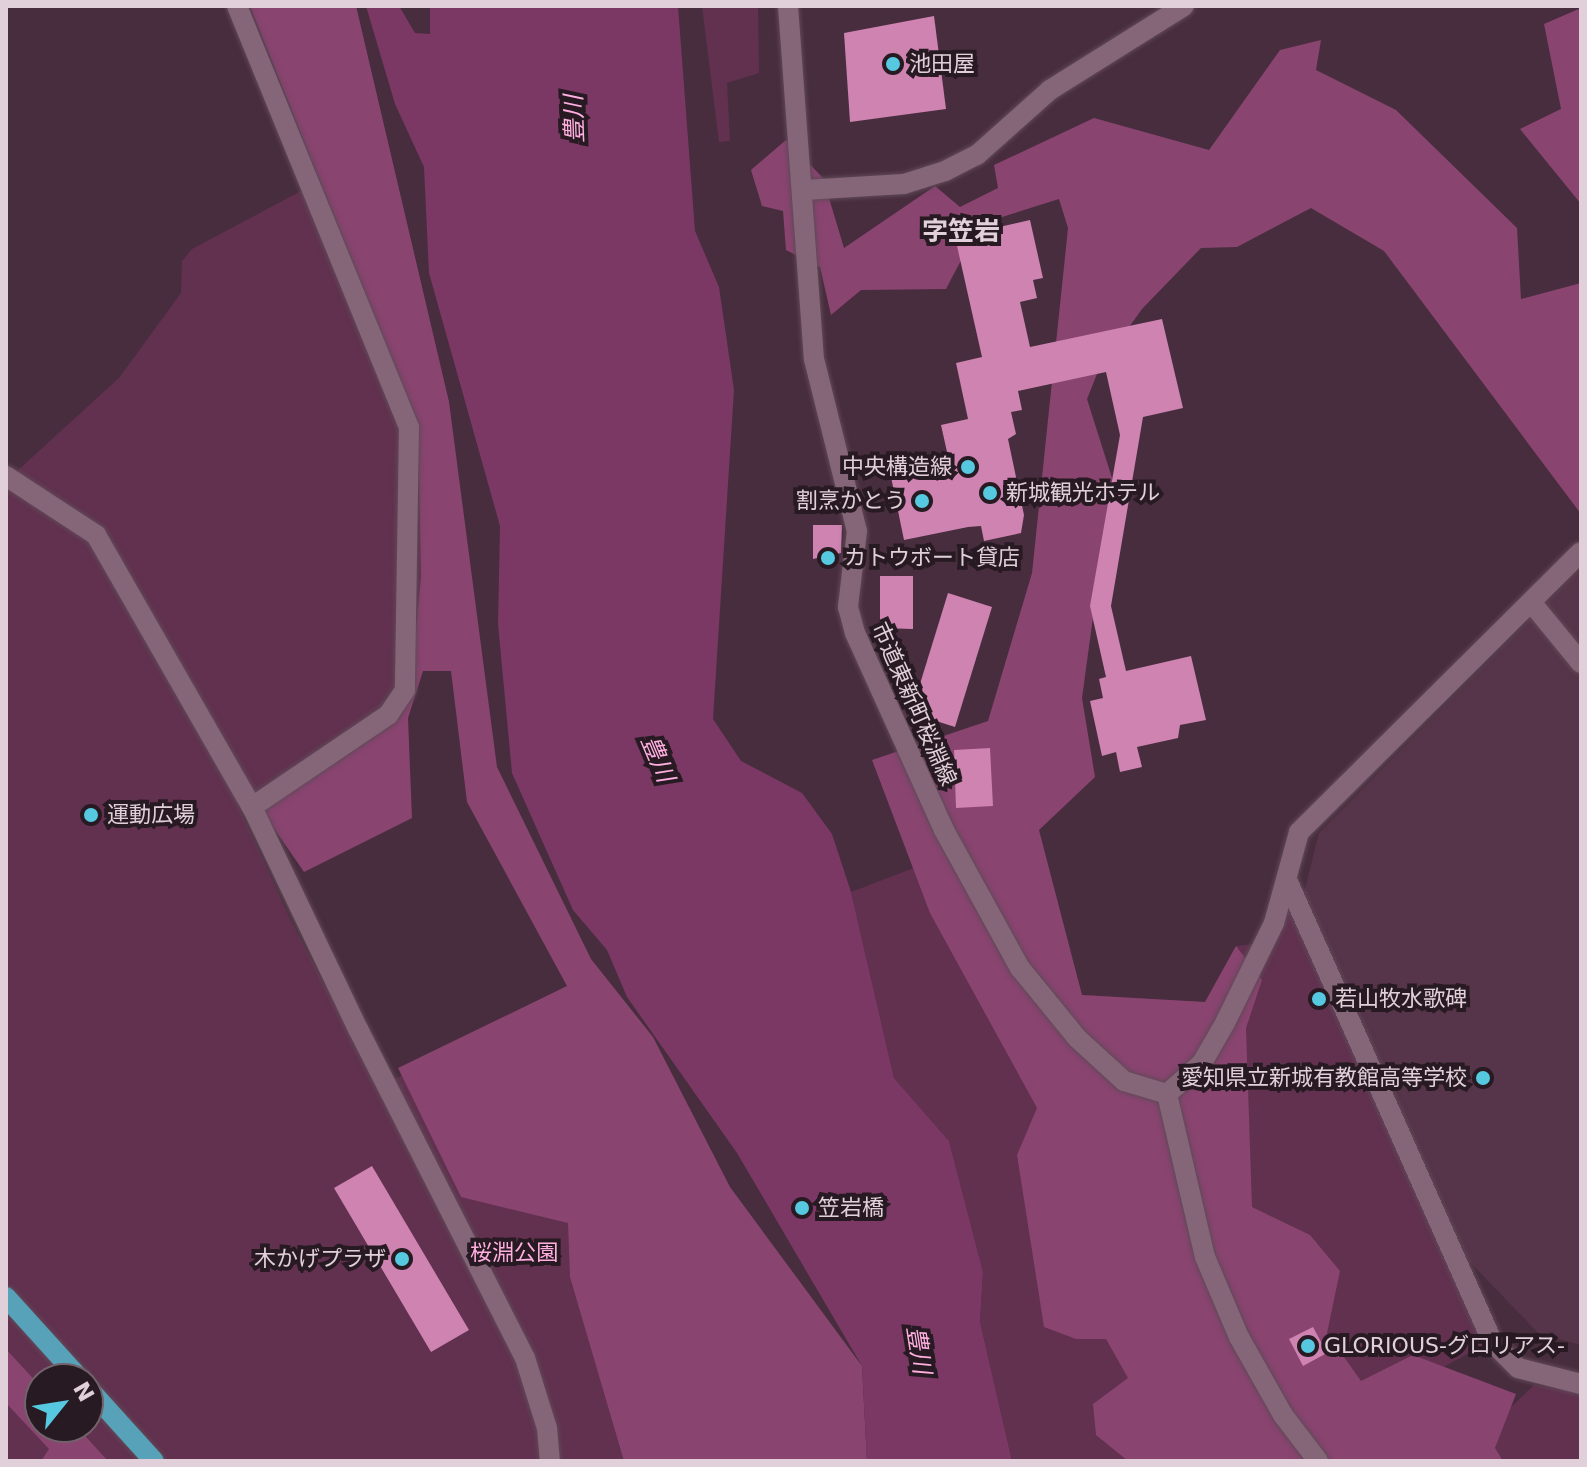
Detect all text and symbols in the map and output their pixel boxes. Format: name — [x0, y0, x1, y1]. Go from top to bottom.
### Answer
place label: 池田屋 — [909, 51, 975, 77]
marker: 池田屋 — [884, 55, 902, 73]
water label: 豊川 — [560, 95, 590, 143]
district label: 字笠岩 — [922, 216, 1000, 248]
place label: 中央構造線 — [842, 454, 952, 480]
marker: 中央構造線 — [959, 458, 977, 476]
place label: 新城観光ホテル — [1006, 480, 1160, 506]
marker: 新城観光ホテル — [981, 484, 999, 502]
place label: 割烹かとう — [796, 488, 906, 514]
marker: 割烹かとう — [913, 492, 931, 510]
place label: カトウボート貸店 — [844, 545, 1020, 571]
marker: カトウボート貸店 — [819, 549, 837, 567]
street label: 市道東新町桜淵線 — [866, 618, 962, 790]
water label: 豊川 — [634, 731, 680, 787]
place label: 運動広場 — [107, 802, 195, 828]
marker: 運動広場 — [82, 806, 100, 824]
place label: 若山牧水歌碑 — [1335, 986, 1467, 1012]
marker: 若山牧水歌碑 — [1310, 990, 1328, 1008]
place label: 愛知県立新城有教館高等学校 — [1181, 1065, 1467, 1091]
marker: 愛知県立新城有教館高等学校 — [1474, 1069, 1492, 1087]
place label: 笠岩橋 — [818, 1195, 884, 1221]
marker: 笠岩橋 — [793, 1199, 811, 1217]
park label: 桜淵公園 — [470, 1240, 558, 1266]
place label: 木かげプラザ — [254, 1246, 386, 1272]
marker: 木かげプラザ — [393, 1250, 411, 1268]
water label: 豊川 — [900, 1324, 936, 1376]
place label: GLORIOUS-グロリアス- — [1324, 1333, 1565, 1359]
marker: GLORIOUS-グロリアス- — [1299, 1337, 1317, 1355]
north arrow — [24, 1363, 104, 1443]
text: N — [68, 1378, 99, 1406]

